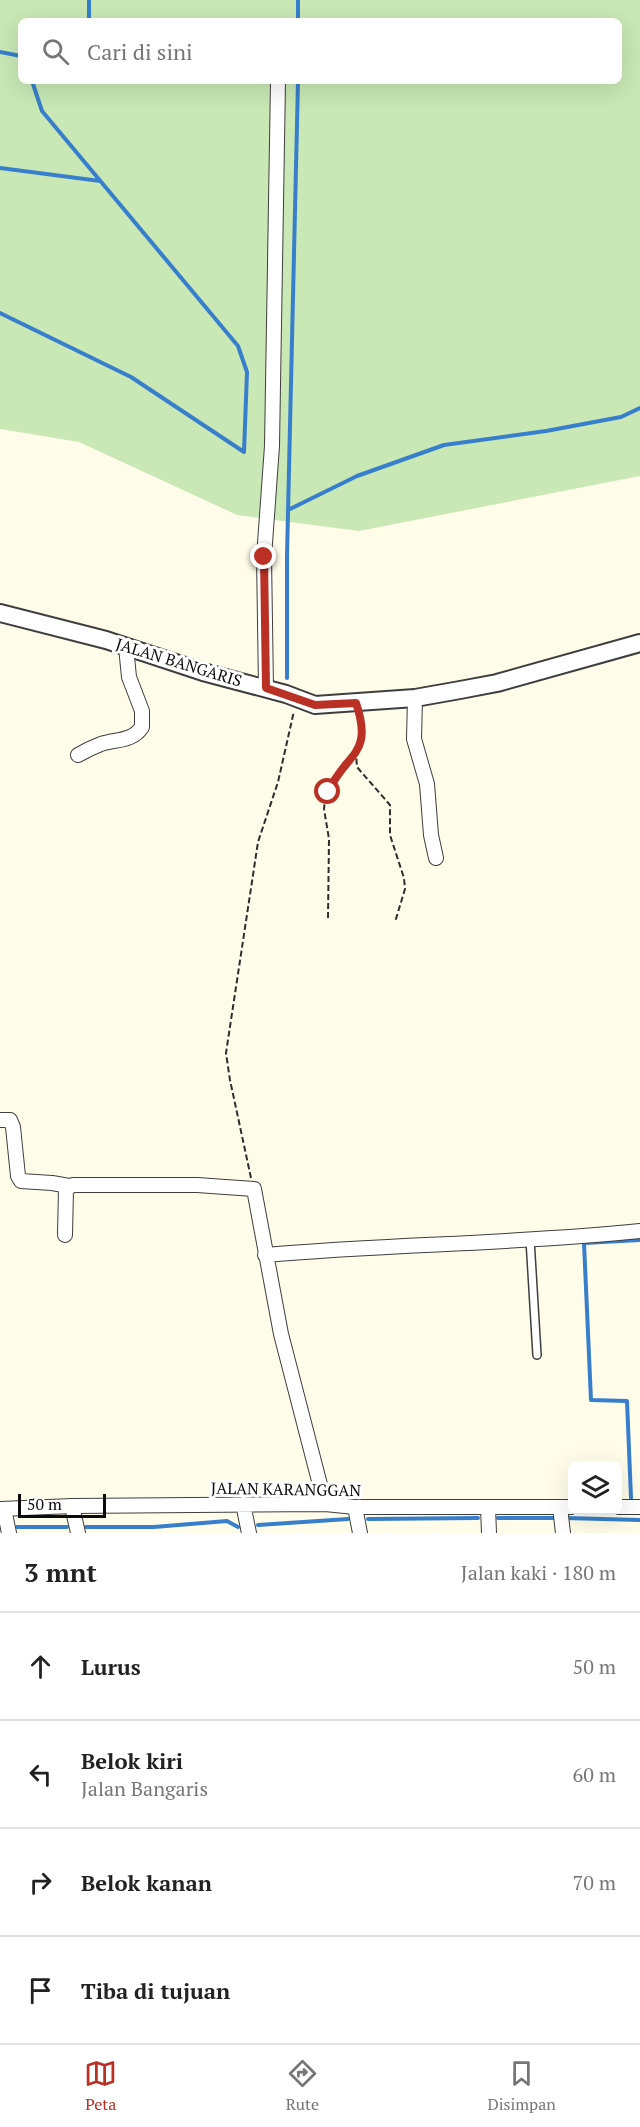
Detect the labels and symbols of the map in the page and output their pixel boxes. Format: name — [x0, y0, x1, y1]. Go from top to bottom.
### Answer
route end — [250, 543, 276, 569]
street label: JALAN BANGARIS — [113, 632, 245, 692]
route start — [314, 778, 340, 804]
street label: JALAN KARANGGAN — [211, 1477, 362, 1501]
scale bar — [18, 1491, 106, 1518]

